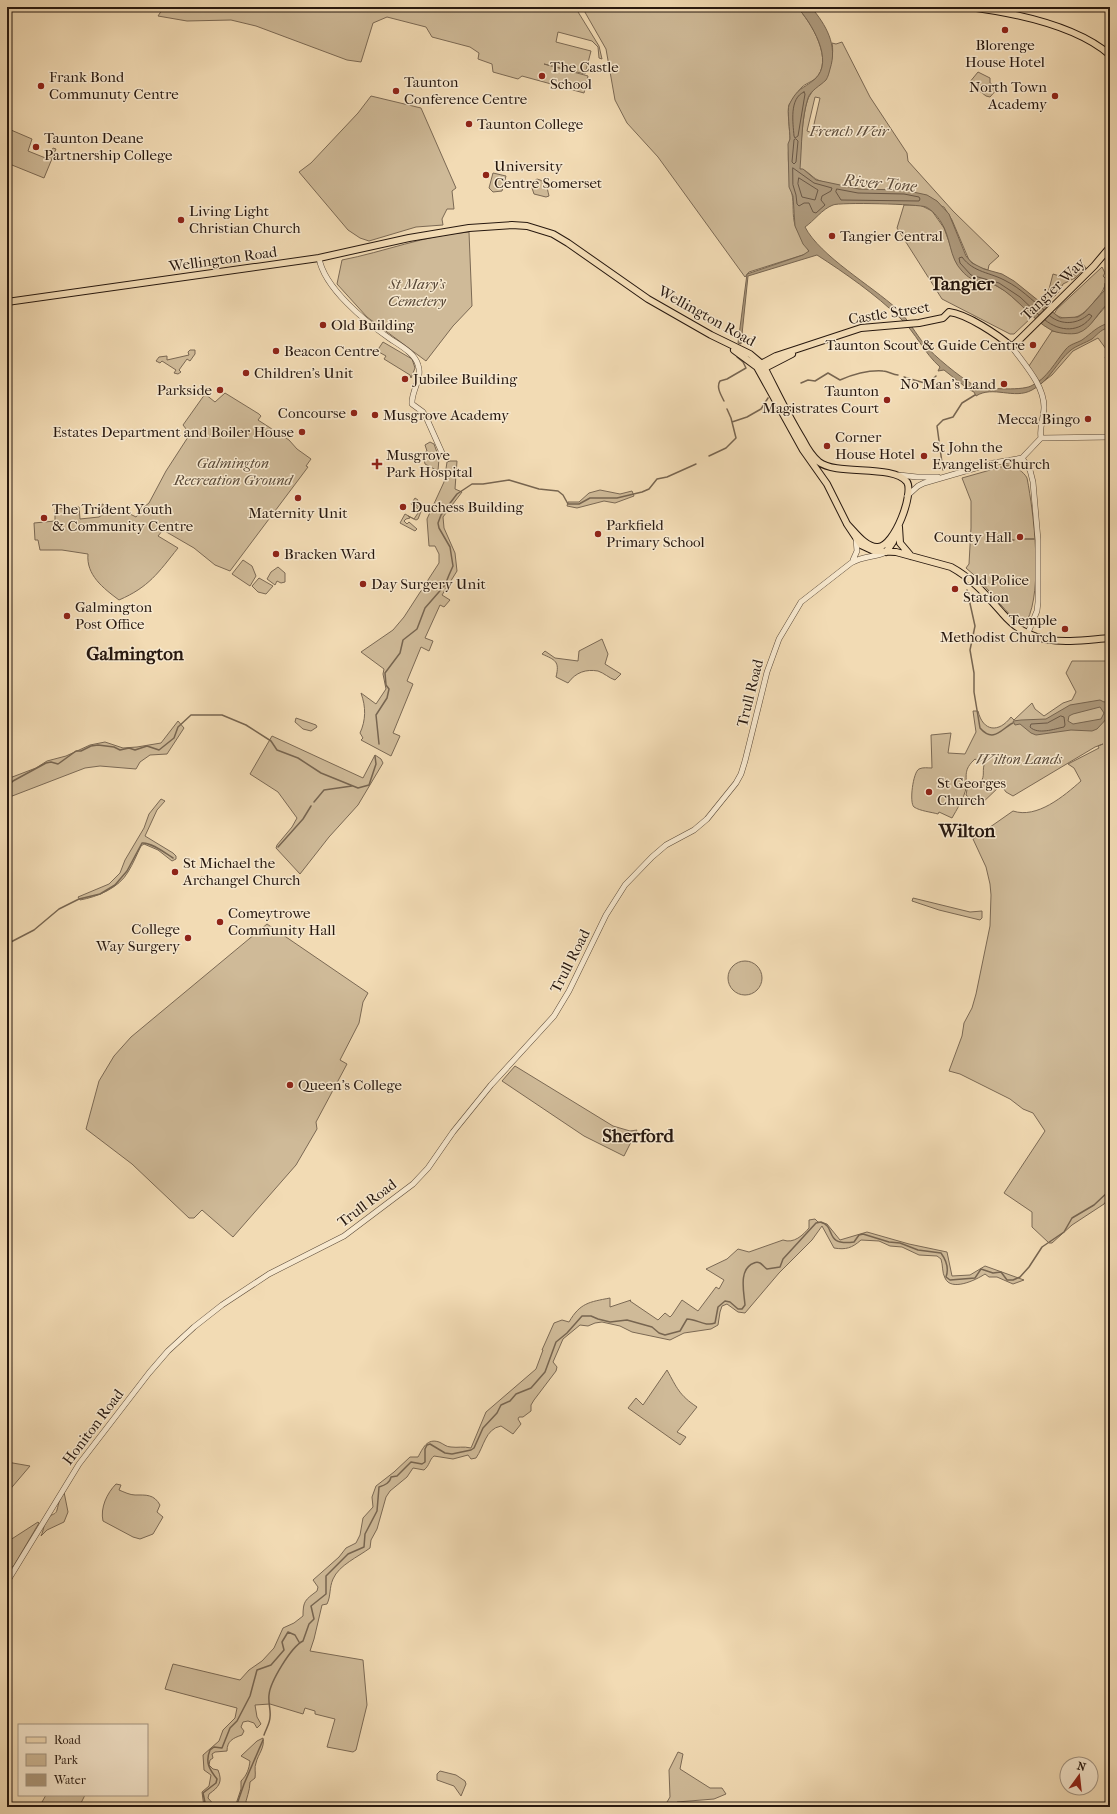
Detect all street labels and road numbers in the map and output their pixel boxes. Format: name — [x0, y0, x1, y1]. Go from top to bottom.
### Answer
street label: Wellington Road — [167, 242, 279, 276]
street label: Tangier Way — [1017, 253, 1090, 324]
street label: Wellington Road — [654, 281, 760, 351]
street label: Castle Street — [847, 298, 932, 328]
street label: Trull Road — [733, 657, 767, 729]
street label: Trull Road — [546, 925, 594, 996]
street label: Trull Road — [334, 1175, 401, 1231]
street label: Honiton Road — [59, 1385, 128, 1469]

